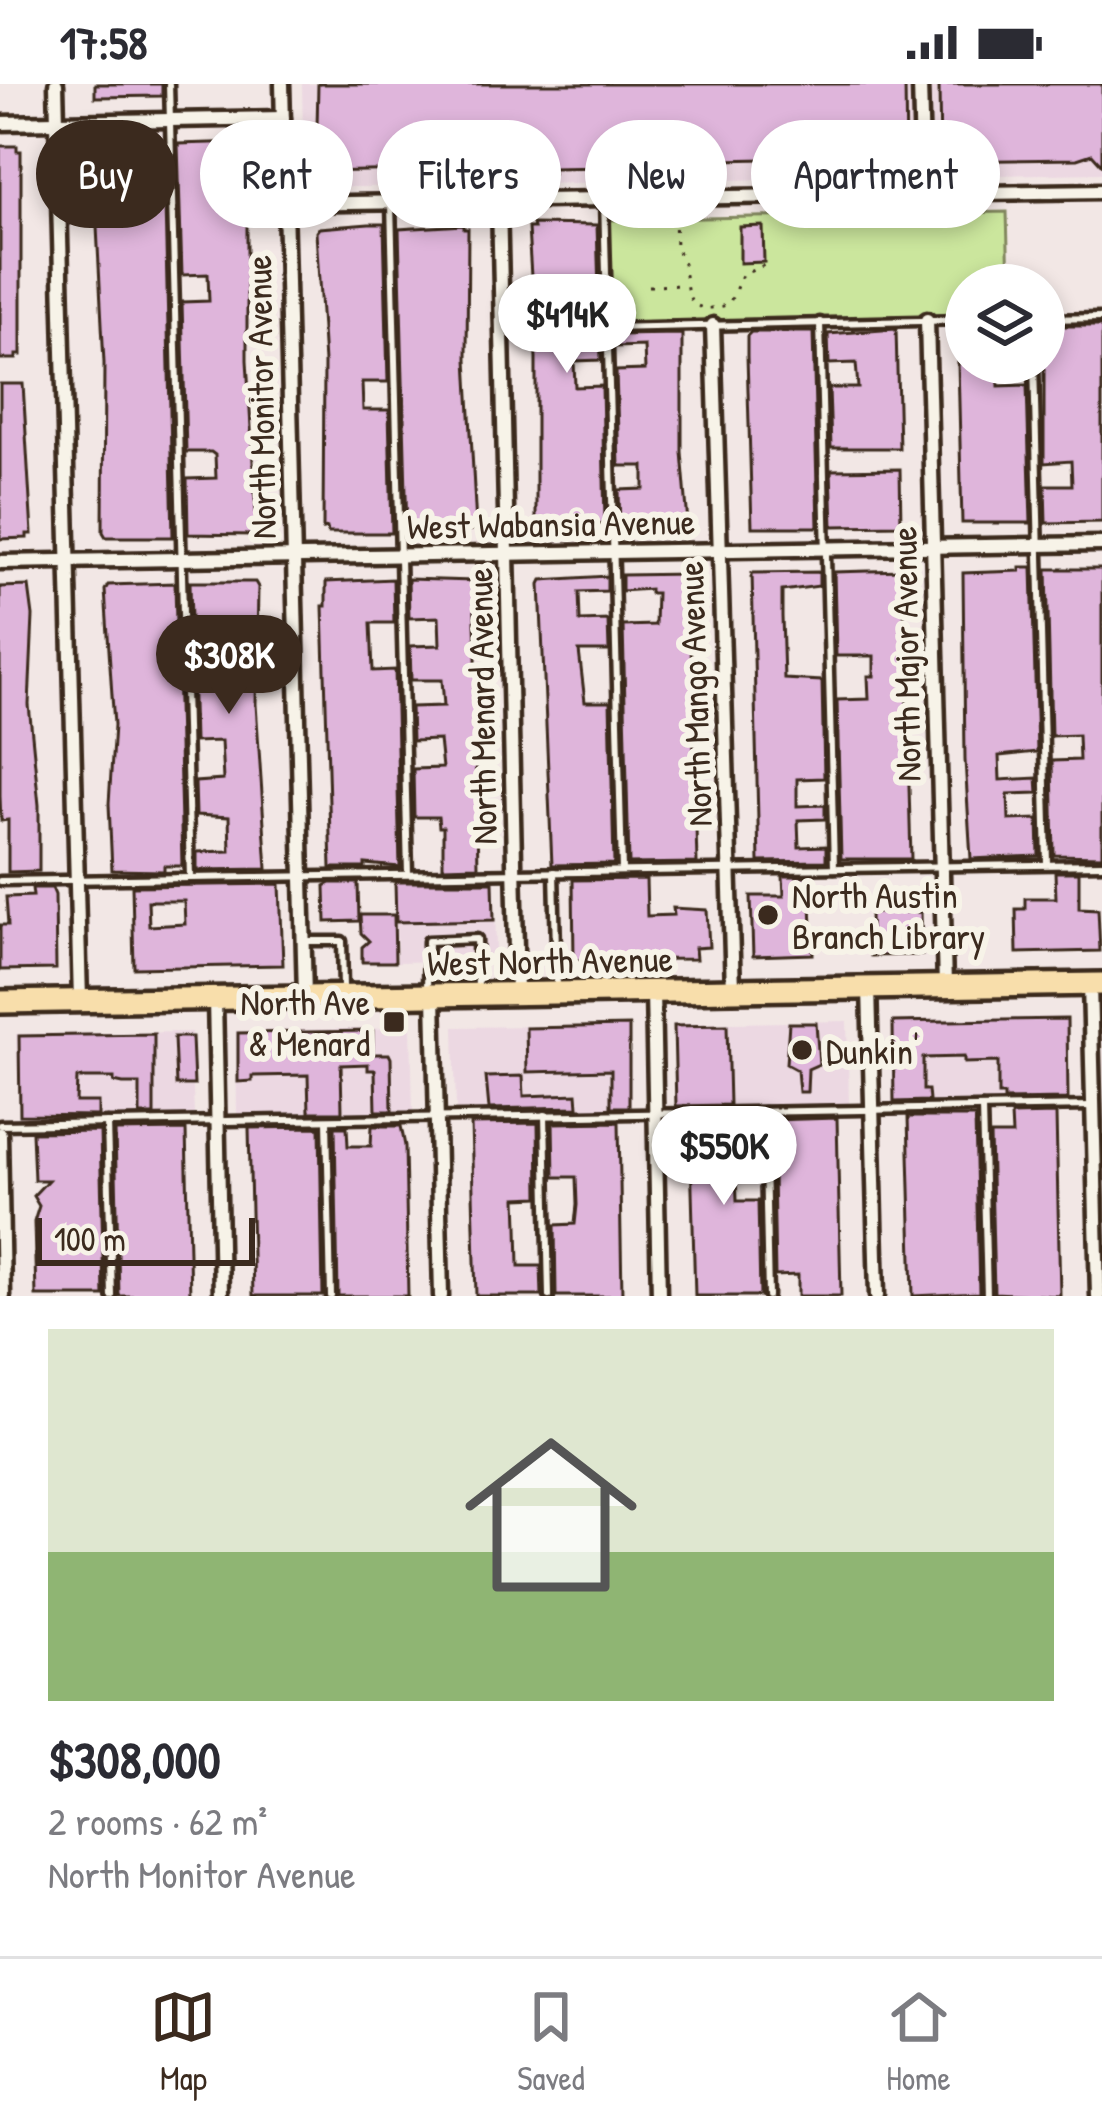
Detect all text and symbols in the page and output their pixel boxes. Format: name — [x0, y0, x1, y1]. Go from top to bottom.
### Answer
text: 17:58 — [60, 12, 148, 73]
chip: Buy — [36, 120, 176, 228]
chip: Rent — [200, 120, 353, 228]
chip: Filters — [377, 120, 561, 228]
chip: New — [585, 120, 727, 228]
chip: Apartment — [751, 120, 1000, 228]
street label: North Monitor Avenue — [233, 255, 287, 539]
map controls — [945, 264, 1065, 384]
button: layers — [945, 264, 1065, 384]
pin: $414K — [483, 274, 651, 376]
text: $414K — [525, 286, 609, 339]
street label: West Wabansia Avenue — [407, 496, 695, 550]
street label: North Major Avenue — [878, 526, 932, 782]
street label: North Mango Avenue — [665, 561, 723, 827]
street label: North Menard Avenue — [454, 567, 508, 845]
pin: $308K — [145, 615, 313, 717]
text: $308K — [183, 627, 275, 680]
place label: North Austin Branch Library — [792, 870, 985, 960]
marker: North Austin Branch Library — [755, 902, 781, 928]
street label: West North Avenue — [427, 933, 673, 987]
place label: North Ave & Menard — [240, 977, 370, 1067]
marker: North Ave & Menard — [381, 1009, 407, 1035]
place label: Dunkin' — [826, 1026, 919, 1075]
marker: Dunkin' — [789, 1037, 815, 1063]
pin: $550K — [640, 1106, 808, 1208]
text: $550K — [679, 1118, 769, 1171]
scale bar — [36, 1212, 255, 1265]
text: 100 m — [54, 1217, 126, 1261]
icon: home — [443, 1407, 659, 1623]
text: $308,000 — [48, 1725, 220, 1794]
text: 2 rooms · 62 m² — [48, 1794, 267, 1847]
text: North Monitor Avenue — [48, 1847, 356, 1900]
tab: Map — [150, 1984, 216, 2100]
tab: Saved — [517, 1984, 585, 2100]
tab: Home — [886, 1984, 952, 2100]

